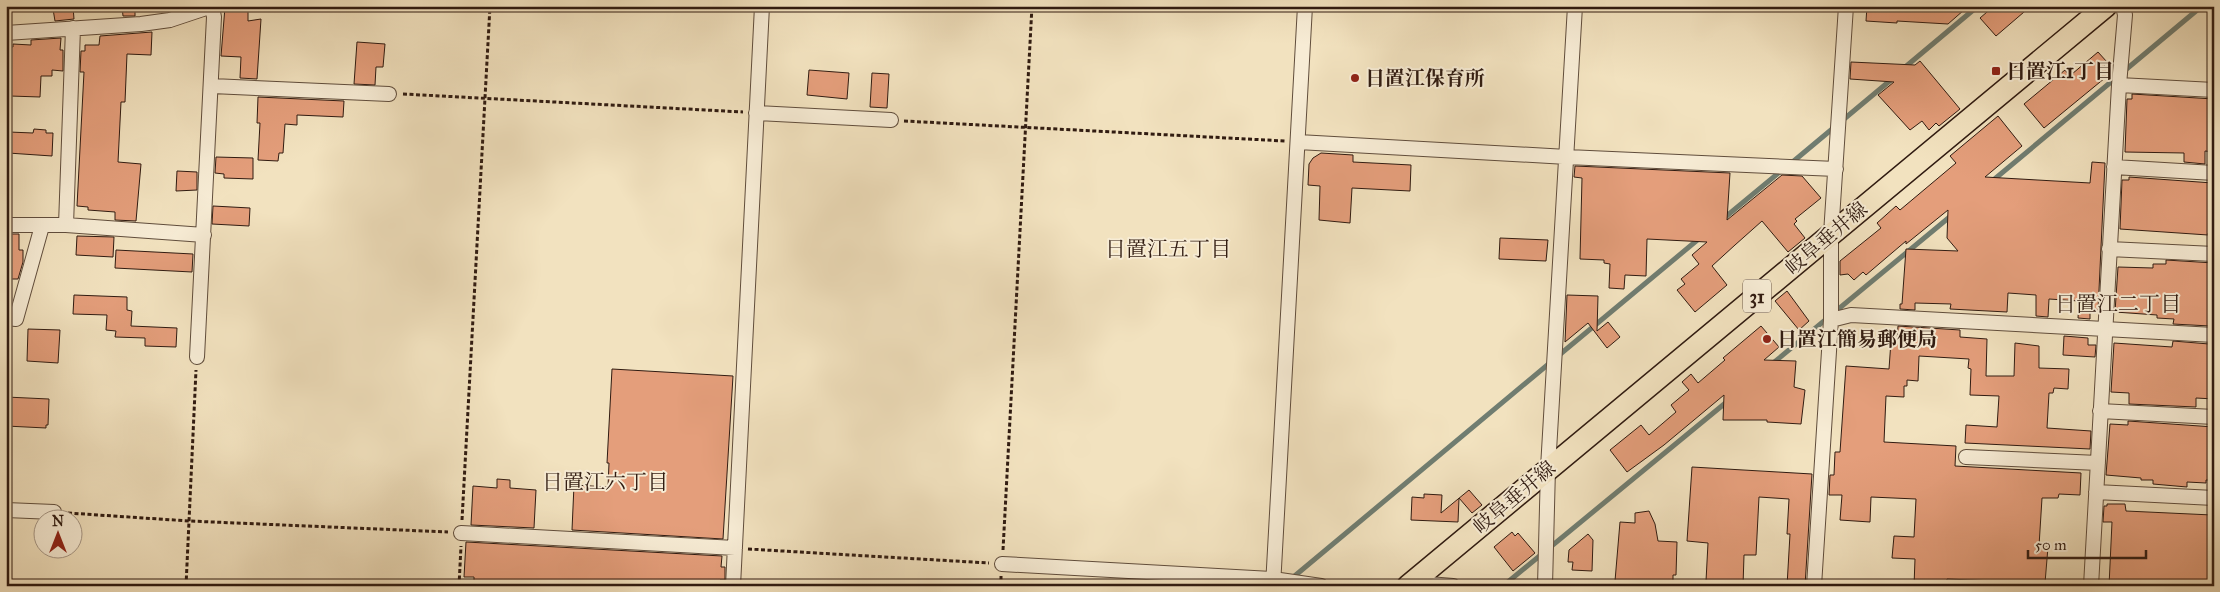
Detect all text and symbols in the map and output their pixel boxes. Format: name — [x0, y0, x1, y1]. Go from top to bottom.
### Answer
place label: 日置江1丁目 — [2006, 59, 2114, 83]
marker: 日置江1丁目 — [1990, 65, 2002, 77]
place label: 日置江保育所 — [1365, 66, 1485, 90]
marker: 日置江保育所 — [1349, 72, 1361, 84]
street label: 岐阜垂井線 — [1780, 197, 1872, 279]
district label: 日置江五丁目 — [1105, 236, 1231, 262]
road number: 31 — [1743, 280, 1771, 312]
district label: 日置江二丁目 — [2055, 291, 2181, 317]
place label: 日置江簡易郵便局 — [1777, 327, 1937, 351]
marker: 日置江簡易郵便局 — [1761, 333, 1773, 345]
street label: 岐阜垂井線 — [1468, 456, 1560, 538]
district label: 日置江六丁目 — [542, 469, 668, 495]
north arrow — [32, 510, 82, 560]
text: N — [52, 513, 64, 530]
scale bar — [2028, 527, 2145, 559]
text: 50 m — [2035, 536, 2067, 554]

